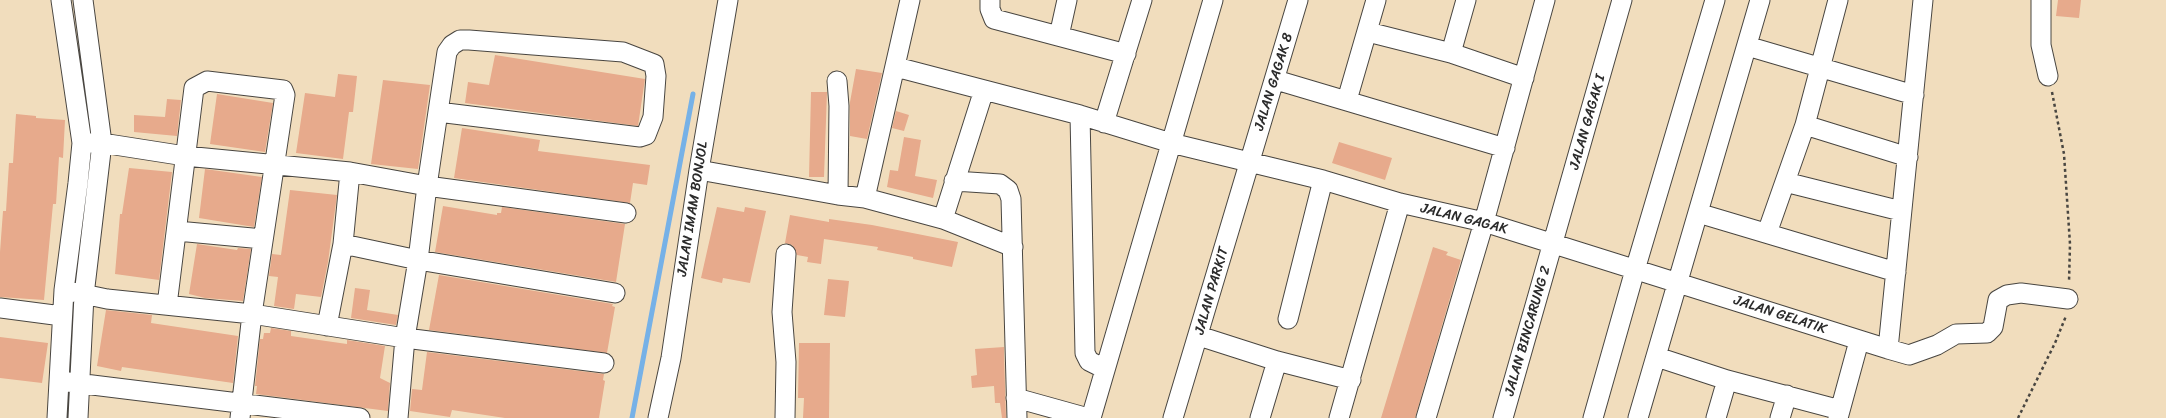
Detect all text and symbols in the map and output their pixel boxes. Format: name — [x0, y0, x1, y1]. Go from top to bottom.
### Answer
street label: JALAN GAGAK 8 — [1251, 31, 1297, 133]
street label: JALAN GAGAK I — [1566, 73, 1610, 171]
street label: JALAN IMAM BONJOL — [674, 140, 712, 278]
street label: JALAN GAGAK — [1419, 200, 1509, 238]
street label: JALAN PARKIT — [1191, 245, 1233, 337]
street label: JALAN BINCARUNG 2 — [1501, 264, 1555, 398]
street label: JALAN GELATIK — [1731, 292, 1829, 338]

